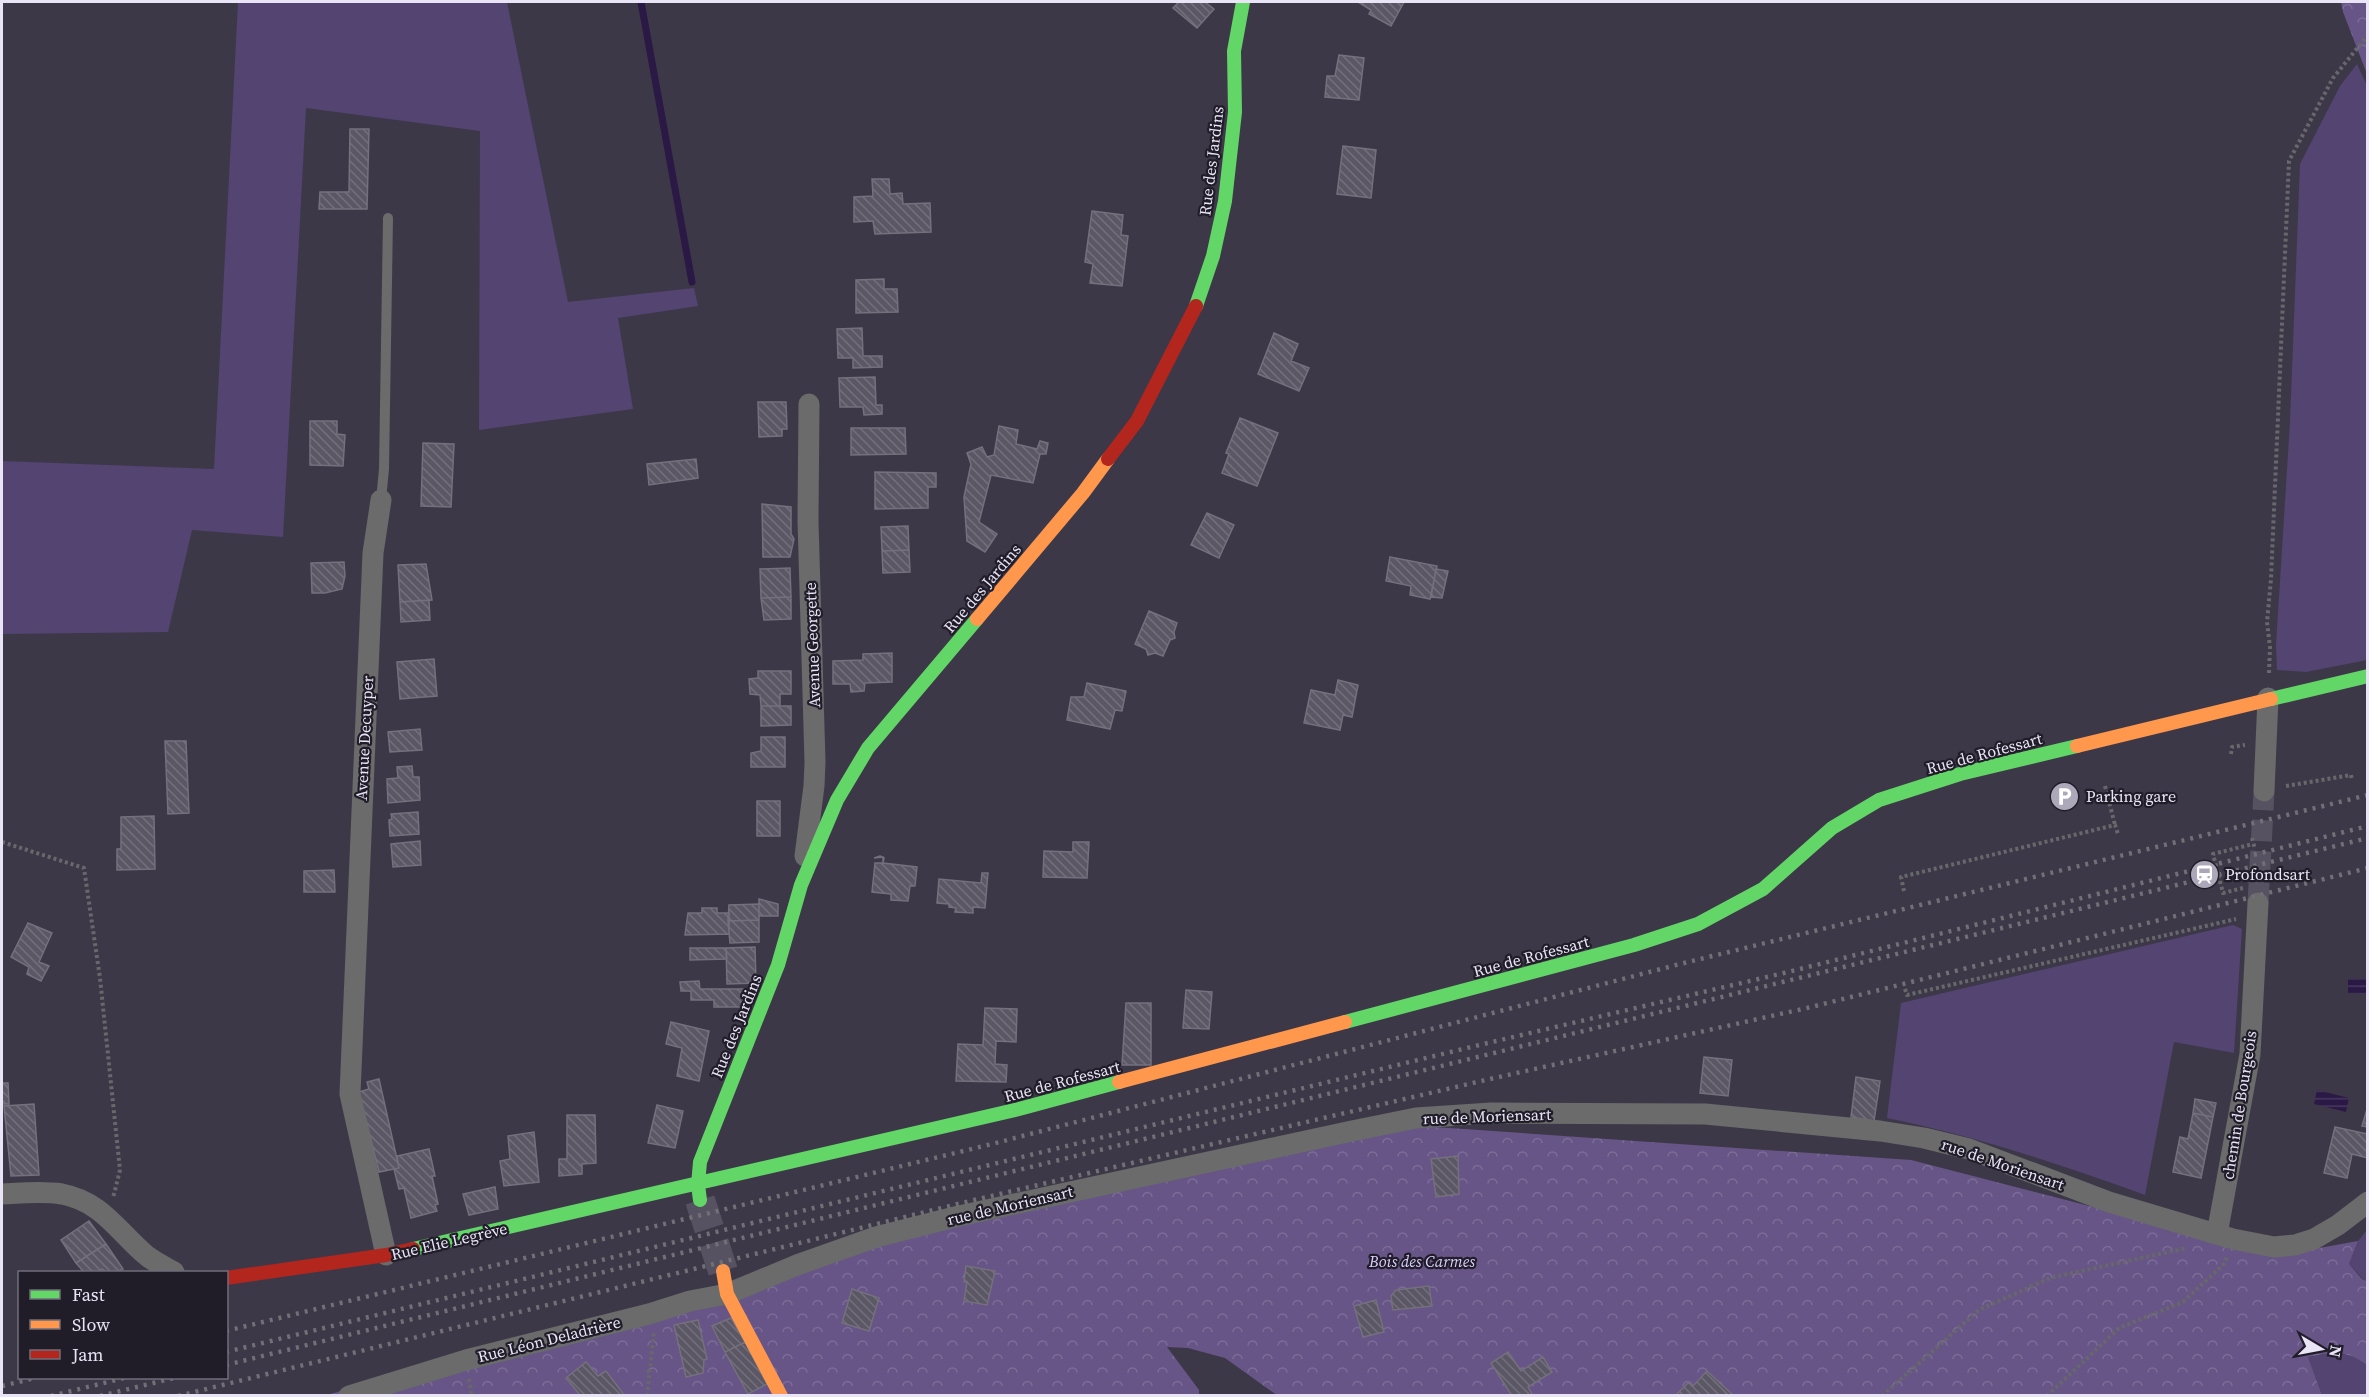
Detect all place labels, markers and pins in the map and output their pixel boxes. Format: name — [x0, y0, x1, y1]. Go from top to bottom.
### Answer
parking icon: Parking gare — [2049, 780, 2081, 812]
place label: Parking gare — [2086, 785, 2176, 807]
station icon: Profondsart — [2188, 858, 2220, 890]
place label: Profondsart — [2225, 863, 2311, 885]

